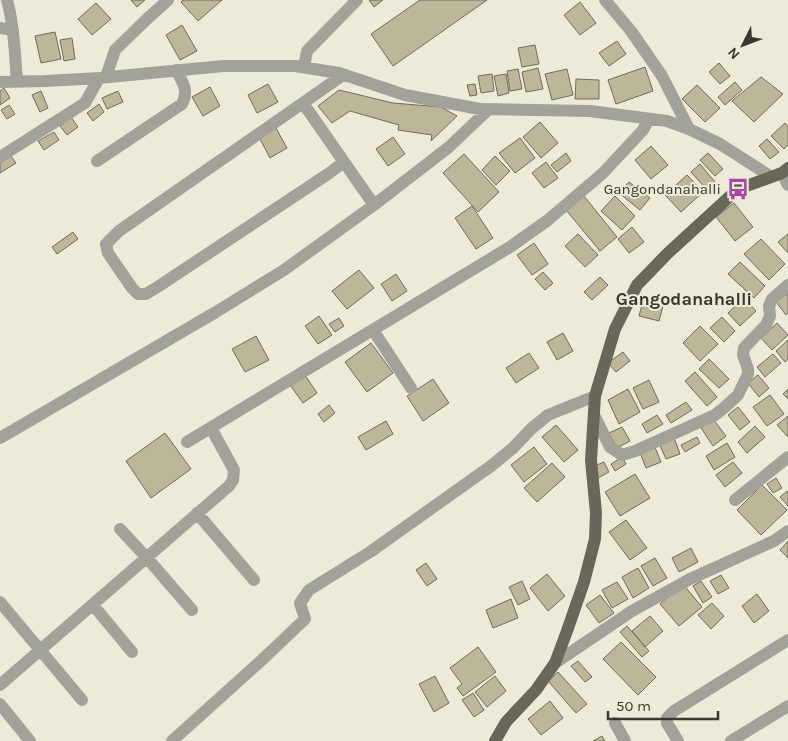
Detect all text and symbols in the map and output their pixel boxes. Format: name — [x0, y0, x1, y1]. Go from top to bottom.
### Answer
north arrow — [718, 20, 768, 70]
text: N — [724, 44, 743, 63]
bus stop icon: Gangondanahalli — [725, 176, 751, 202]
place label: Gangondanahalli — [604, 180, 721, 198]
district label: Gangodanahalli — [616, 288, 752, 310]
scale bar — [608, 688, 718, 720]
text: 50 m — [616, 697, 651, 715]

